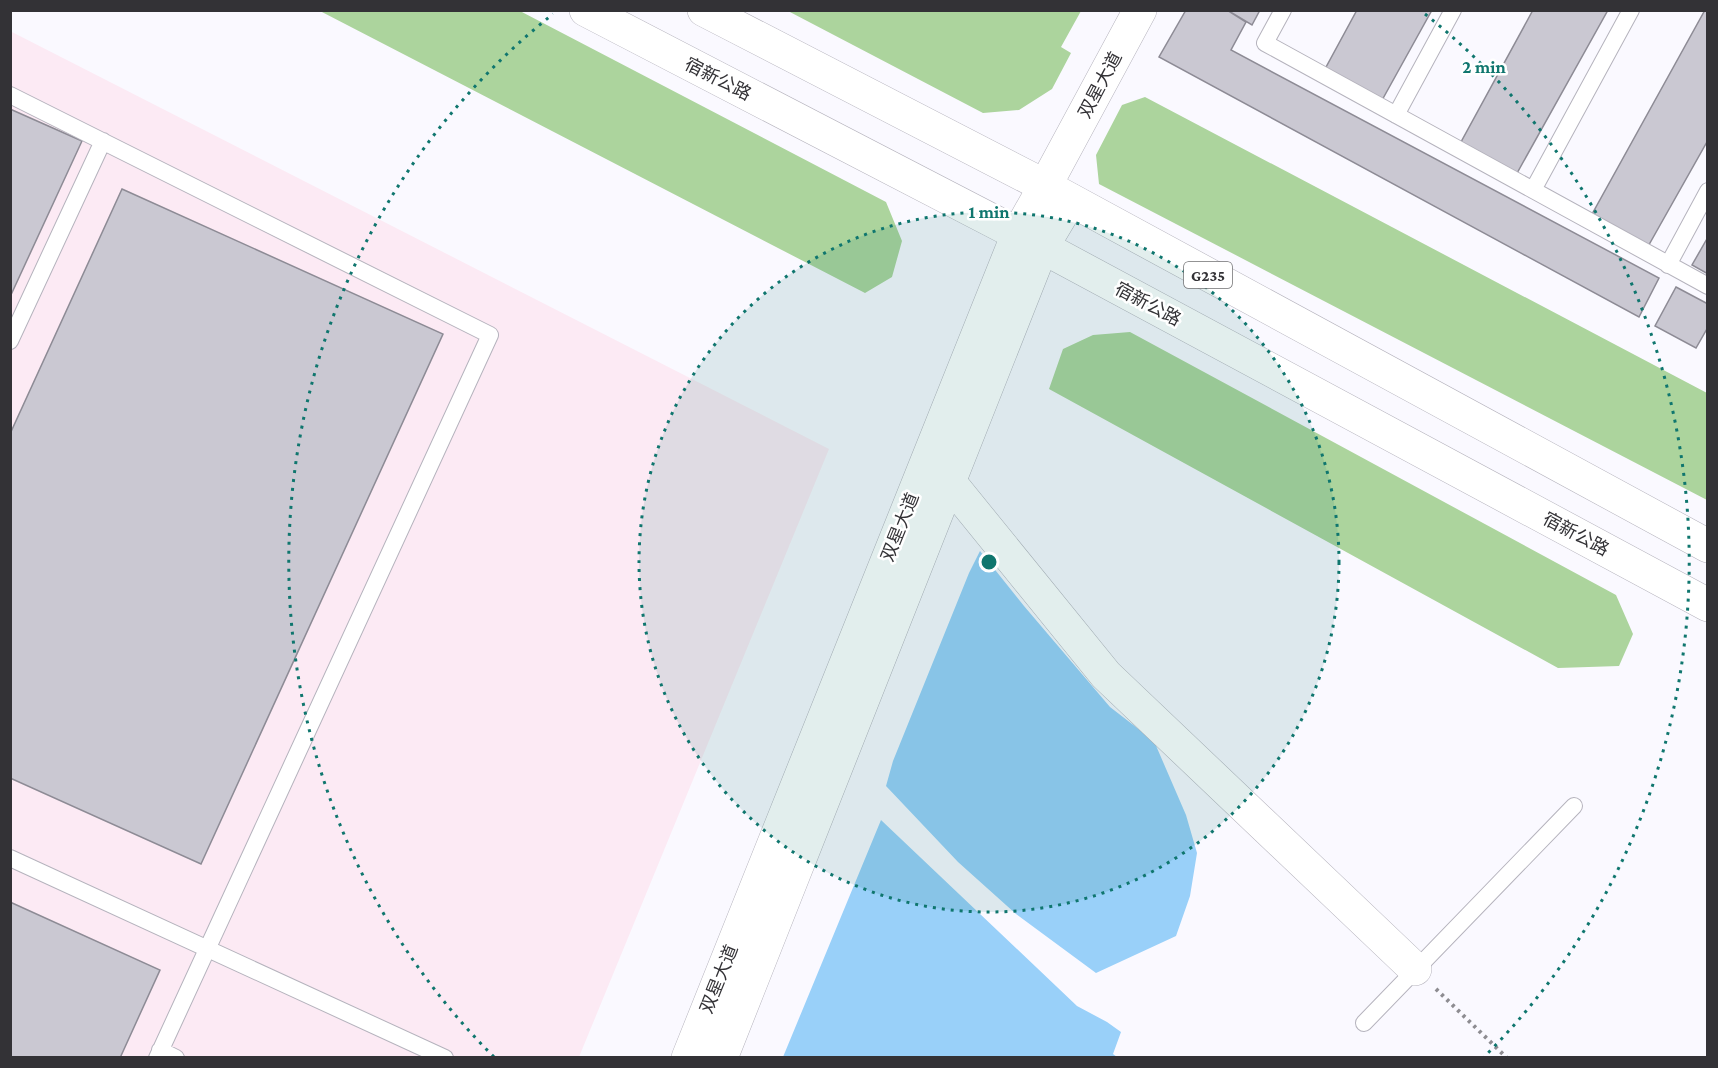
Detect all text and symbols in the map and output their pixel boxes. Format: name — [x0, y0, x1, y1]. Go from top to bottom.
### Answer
street label: 双星大道 — [1074, 49, 1126, 121]
street label: 宿新公路 — [681, 54, 755, 104]
text: 2 min — [1462, 57, 1506, 77]
text: 1 min — [969, 202, 1010, 222]
road number: G235 — [1184, 262, 1232, 288]
street label: 宿新公路 — [1112, 278, 1184, 330]
street label: 双星大道 — [877, 490, 923, 564]
street label: 宿新公路 — [1540, 508, 1612, 560]
centre of rings — [979, 552, 999, 572]
street label: 双星大道 — [696, 942, 742, 1016]

